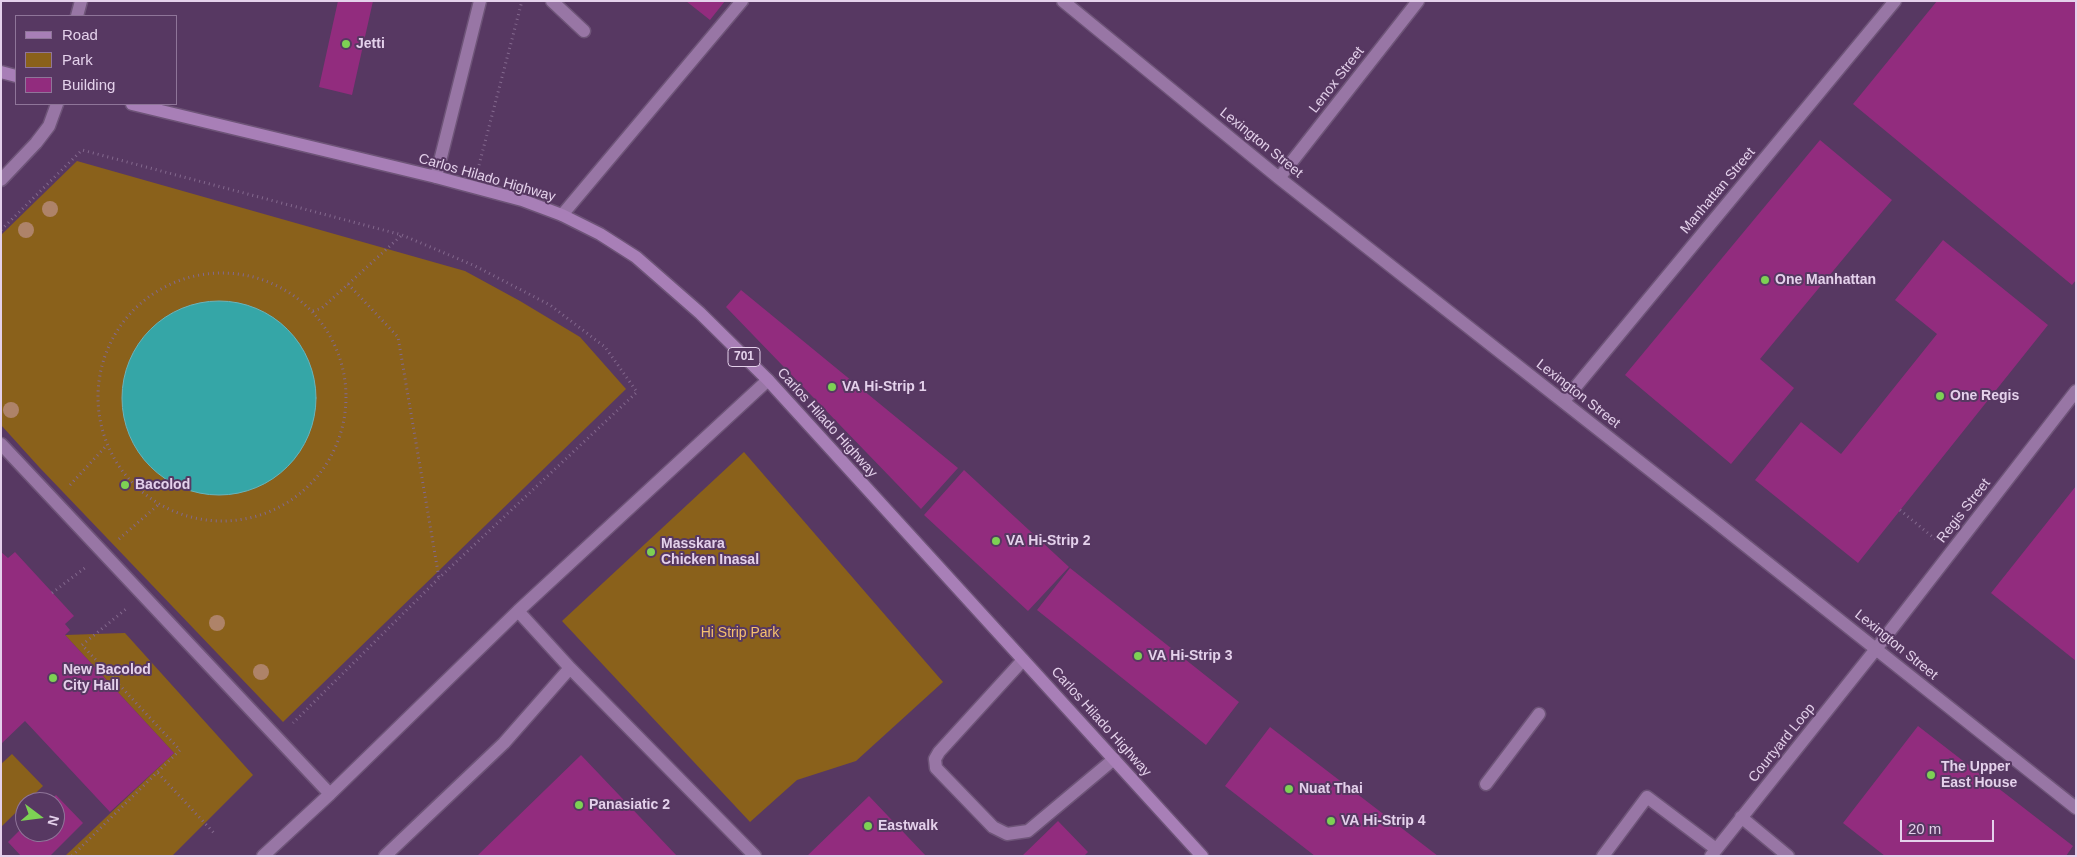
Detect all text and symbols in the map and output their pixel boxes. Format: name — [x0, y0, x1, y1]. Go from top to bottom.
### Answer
legend — [15, 15, 178, 105]
text: Road — [62, 26, 98, 43]
place label: Jetti — [356, 36, 385, 52]
marker: Jetti — [340, 38, 352, 50]
street label: Lenox Street — [1306, 44, 1368, 116]
text: Park — [62, 51, 93, 68]
text: Building — [62, 76, 115, 93]
street label: Lexington Street — [1216, 104, 1306, 182]
street label: Manhattan Street — [1677, 144, 1759, 238]
street label: Carlos Hilado Highway — [417, 150, 557, 206]
place label: One Manhattan — [1775, 272, 1876, 288]
marker: One Manhattan — [1759, 274, 1771, 286]
road number: 701 — [728, 348, 760, 367]
street label: Lexington Street — [1533, 356, 1623, 432]
street label: Carlos Hilado Highway — [773, 365, 881, 481]
place label: VA Hi-Strip 1 — [842, 379, 927, 395]
marker: VA Hi-Strip 1 — [826, 381, 838, 393]
place label: One Regis — [1950, 388, 2019, 404]
marker: One Regis — [1934, 390, 1946, 402]
street label: Regis Street — [1934, 475, 1994, 547]
place label: Bacolod — [135, 477, 190, 493]
marker: Bacolod — [119, 479, 131, 491]
place label: VA Hi-Strip 2 — [1006, 533, 1091, 549]
marker: VA Hi-Strip 2 — [990, 535, 1002, 547]
place label: Masskara Chicken Inasal — [661, 536, 759, 568]
marker: Masskara Chicken Inasal — [645, 546, 657, 558]
street label: Lexington Street — [1851, 606, 1941, 684]
park label: Hi Strip Park — [701, 625, 779, 641]
place label: VA Hi-Strip 3 — [1148, 648, 1233, 664]
marker: VA Hi-Strip 3 — [1132, 650, 1144, 662]
place label: New Bacolod City Hall — [63, 662, 151, 694]
street label: Carlos Hilado Highway — [1047, 664, 1155, 780]
marker: New Bacolod City Hall — [47, 672, 59, 684]
street label: Courtyard Loop — [1745, 700, 1819, 786]
place label: The Upper East House — [1941, 759, 2017, 792]
marker: The Upper East House — [1925, 769, 1937, 781]
place label: Nuat Thai — [1299, 781, 1363, 797]
marker: Nuat Thai — [1283, 783, 1295, 795]
north arrow — [15, 792, 65, 842]
place label: Panasiatic 2 — [589, 797, 670, 813]
marker: Panasiatic 2 — [573, 799, 585, 811]
scale bar — [1902, 810, 1996, 842]
place label: VA Hi-Strip 4 — [1341, 813, 1426, 829]
text: N — [44, 814, 63, 828]
marker: VA Hi-Strip 4 — [1325, 815, 1337, 827]
place label: Eastwalk — [878, 818, 938, 834]
marker: Eastwalk — [862, 820, 874, 832]
text: 20 m — [1908, 820, 1941, 837]

